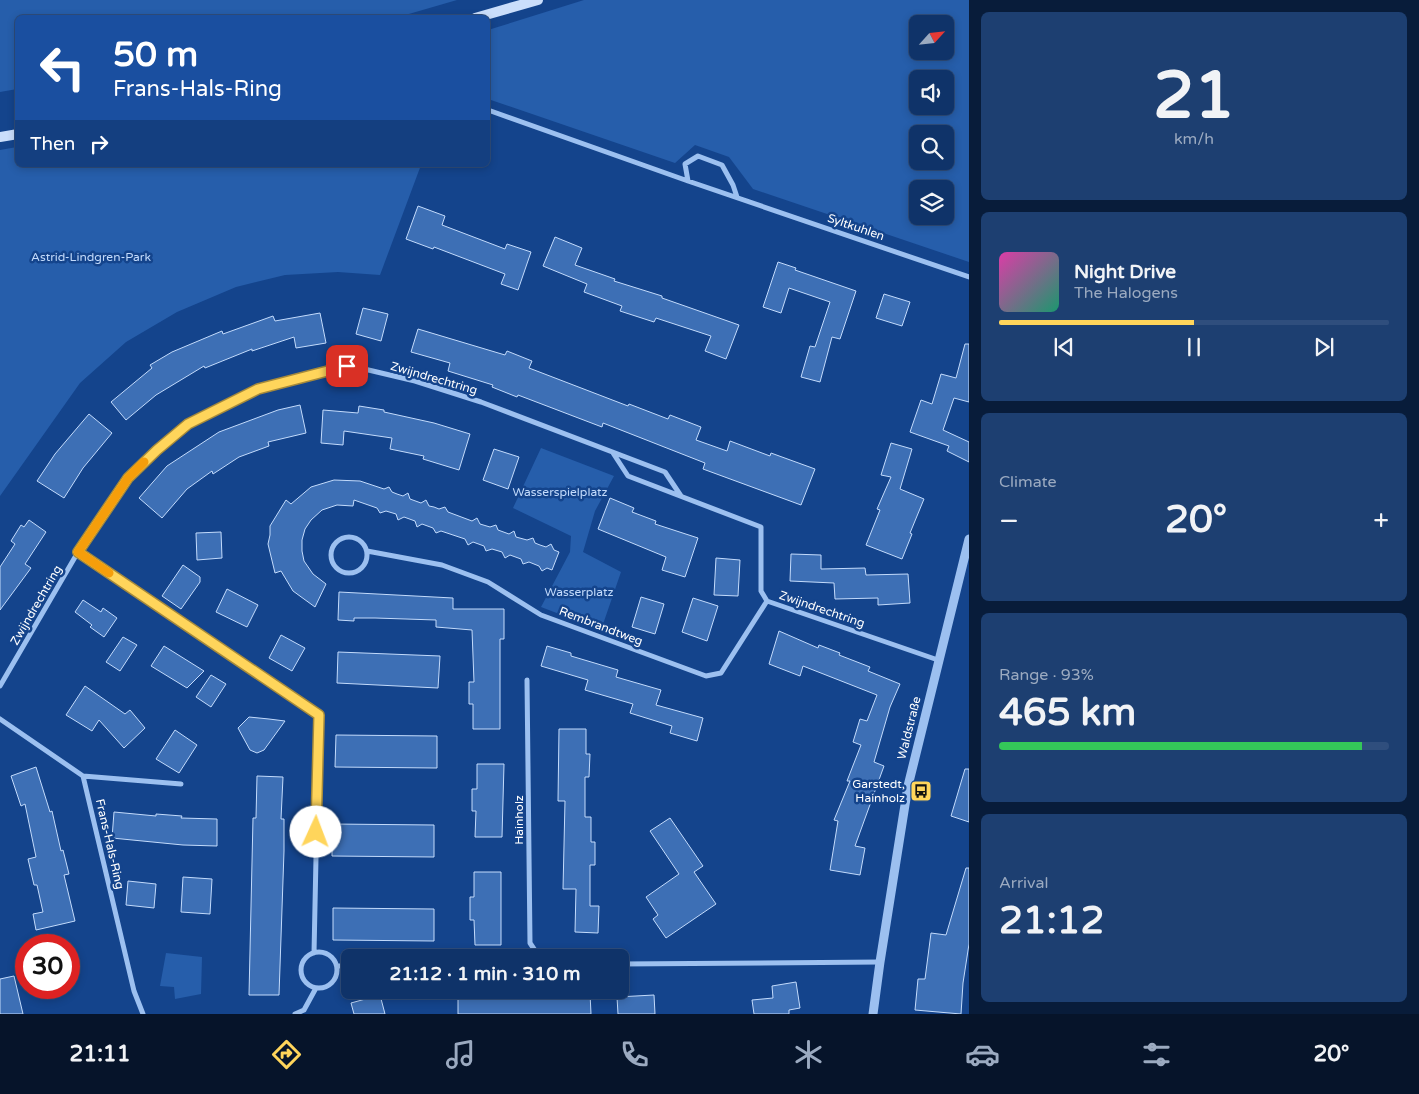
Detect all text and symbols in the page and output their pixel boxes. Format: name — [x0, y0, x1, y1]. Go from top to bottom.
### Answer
north arrow — [909, 15, 954, 60]
map controls — [909, 15, 954, 225]
text: 50 m — [113, 34, 198, 76]
icon: left — [30, 35, 95, 100]
text: 21 — [1153, 57, 1235, 136]
button: sound — [909, 70, 954, 115]
text: Frans-Hals-Ring — [113, 76, 282, 102]
button: search — [909, 125, 954, 170]
text: km/h — [1174, 129, 1214, 149]
icon: right — [85, 130, 113, 158]
text: Then — [30, 133, 75, 155]
button: layers — [909, 180, 954, 225]
street label: Syltkuhlen — [826, 211, 886, 243]
park label: Astrid-Lindgren-Park — [31, 250, 151, 264]
text: Night Drive — [1074, 261, 1176, 283]
text: The Halogens — [1074, 283, 1178, 303]
icon: previous — [1050, 333, 1078, 361]
icon: pause — [1180, 333, 1208, 361]
icon: next — [1310, 333, 1338, 361]
pin — [326, 345, 368, 387]
icon: arrive — [333, 352, 361, 380]
street label: Zwijndrechtring — [389, 359, 479, 397]
text: Climate — [999, 472, 1057, 492]
park label: Wasserspielplatz — [512, 485, 608, 499]
text: 20° — [1165, 497, 1227, 543]
text: − — [999, 504, 1019, 538]
text: + — [1373, 504, 1389, 538]
street label: Zwijndrechtring — [7, 563, 65, 647]
park label: Wasserplatz — [544, 585, 614, 599]
street label: Zwijndrechtring — [777, 588, 867, 630]
street label: Rembrandtweg — [557, 604, 645, 648]
text: Range · 93% — [999, 665, 1094, 685]
text: 465 km — [999, 690, 1136, 736]
street label: Waldstraße — [894, 695, 924, 761]
place label: Garstedt, Hainholz — [852, 777, 905, 805]
bus stop icon: Garstedt, Hainholz — [909, 779, 933, 803]
street label: Hainholz — [512, 795, 526, 845]
street label: Frans-Hals-Ring — [93, 798, 127, 890]
position arrow — [289, 805, 341, 857]
text: Arrival — [999, 873, 1048, 893]
text: 21:12 — [999, 898, 1104, 944]
speed limit sign: 30 — [15, 934, 80, 999]
text: 21:12 · 1 min · 310 m — [389, 963, 581, 985]
icon: directions — [269, 1037, 304, 1072]
icon: music — [443, 1037, 478, 1072]
icon: phone — [617, 1037, 652, 1072]
icon: climate — [791, 1037, 826, 1072]
icon: car — [965, 1037, 1000, 1072]
icon: filters — [1139, 1037, 1174, 1072]
text: 21:11 — [70, 1041, 130, 1067]
text: 20° — [1313, 1041, 1349, 1067]

